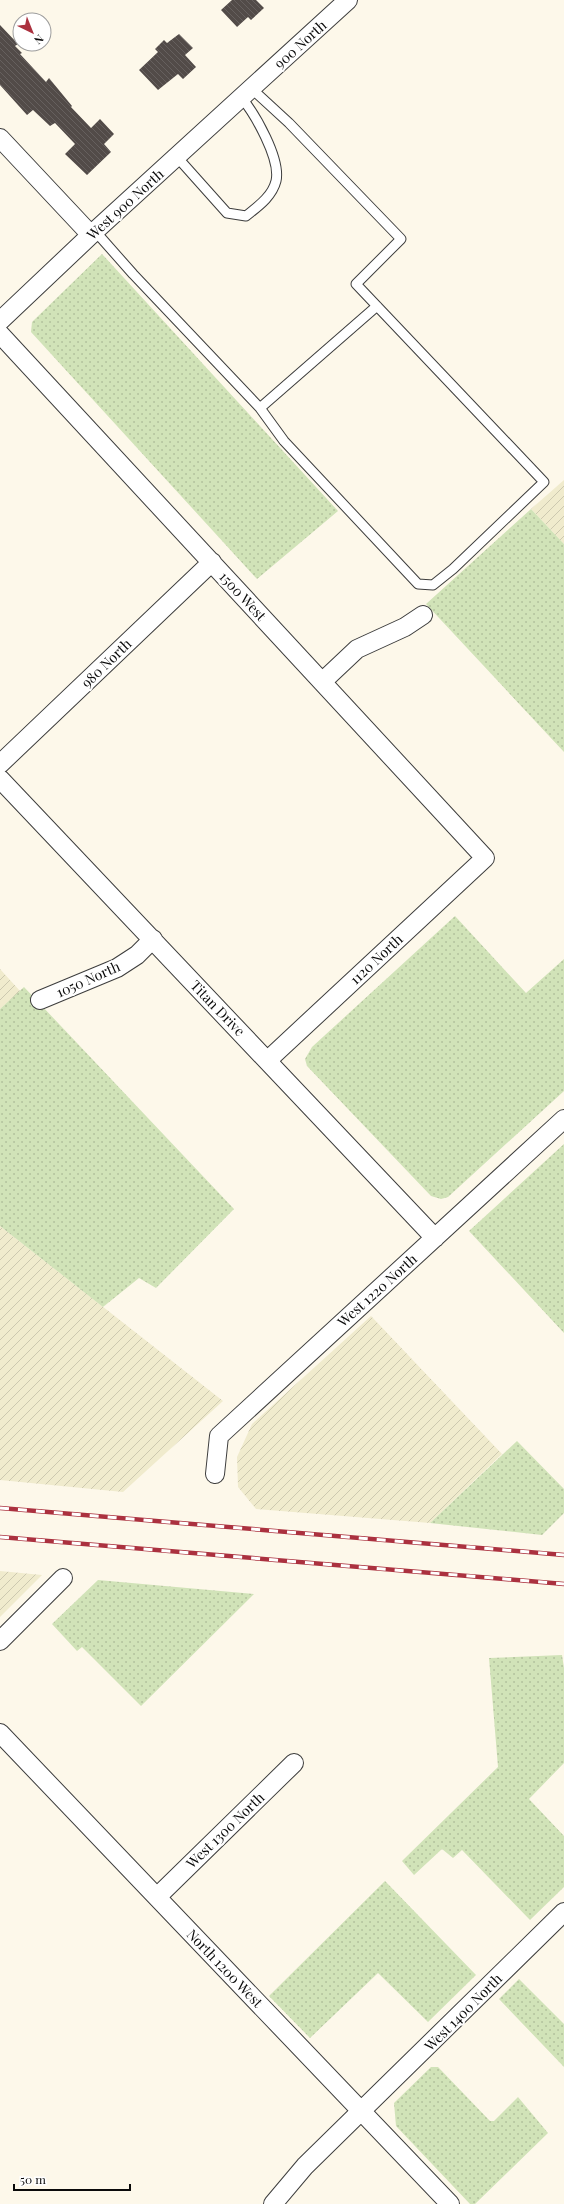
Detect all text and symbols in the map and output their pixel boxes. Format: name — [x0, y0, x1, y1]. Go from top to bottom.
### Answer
north arrow — [12, 12, 52, 52]
street label: 900 North — [270, 15, 331, 73]
text: N — [31, 31, 47, 48]
street label: West 900 North — [82, 164, 168, 244]
street label: 1500 West — [215, 567, 271, 625]
street label: 980 North — [77, 634, 136, 692]
street label: 1120 North — [346, 929, 407, 988]
street label: 1050 North — [53, 956, 124, 1002]
street label: Titan Drive — [187, 976, 249, 1040]
street label: West 1220 North — [333, 1249, 421, 1331]
street label: West 1300 North — [181, 1787, 269, 1873]
street label: North 1200 West — [183, 1925, 268, 2012]
street label: West 1400 North — [419, 1969, 506, 2056]
scale bar — [14, 2166, 130, 2192]
text: 50 m — [20, 2171, 46, 2187]

